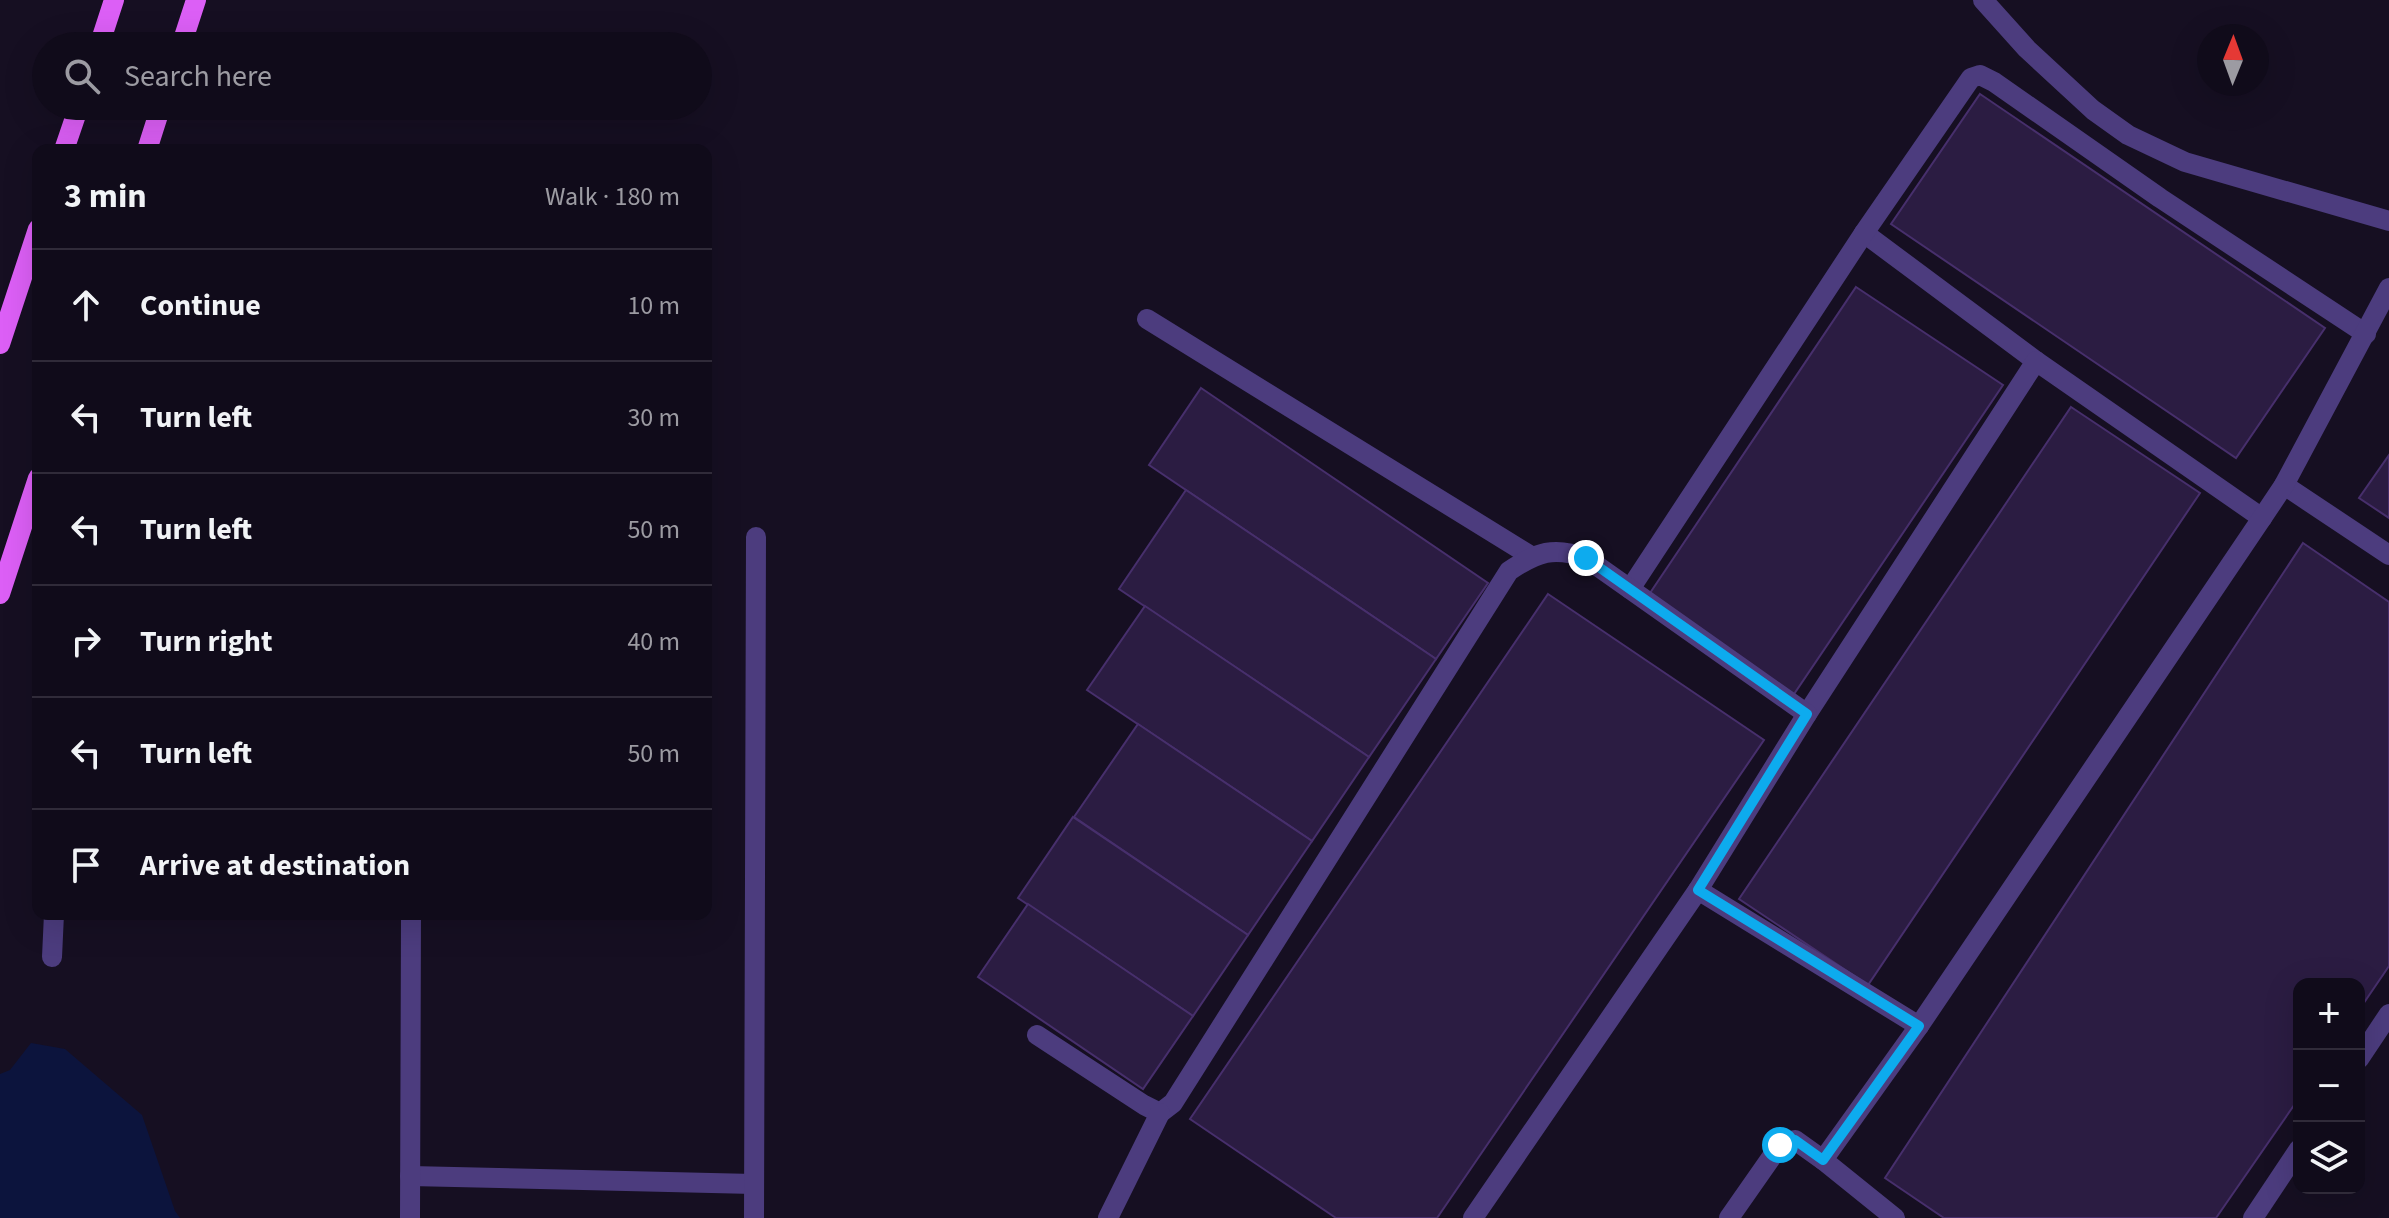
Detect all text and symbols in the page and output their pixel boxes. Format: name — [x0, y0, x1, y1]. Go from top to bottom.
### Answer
north arrow — [2197, 24, 2269, 96]
search box — [32, 32, 712, 120]
icon: search — [60, 54, 104, 98]
text: Search here — [124, 55, 272, 98]
text: 3 min — [64, 172, 147, 221]
text: Walk · 180 m — [545, 178, 680, 215]
icon: ahead — [64, 283, 108, 327]
text: Continue — [140, 284, 261, 327]
text: 10 m — [627, 287, 680, 324]
icon: left — [64, 395, 108, 439]
text: Turn left — [140, 396, 252, 439]
text: 30 m — [627, 399, 680, 436]
icon: left — [64, 507, 108, 551]
text: Turn left — [140, 508, 252, 551]
text: 50 m — [627, 511, 680, 548]
route end — [1568, 540, 1604, 576]
icon: right — [64, 619, 108, 663]
text: Turn right — [140, 620, 272, 663]
text: 40 m — [627, 623, 680, 660]
icon: left — [64, 731, 108, 775]
text: Turn left — [140, 732, 252, 775]
text: 50 m — [627, 735, 680, 772]
icon: arrive — [64, 843, 108, 887]
text: Arrive at destination — [140, 844, 410, 887]
map controls — [2293, 978, 2365, 1194]
button: + — [2293, 978, 2365, 1050]
button: − — [2293, 1050, 2365, 1122]
button: layers — [2293, 1122, 2365, 1194]
route start — [1762, 1127, 1798, 1163]

